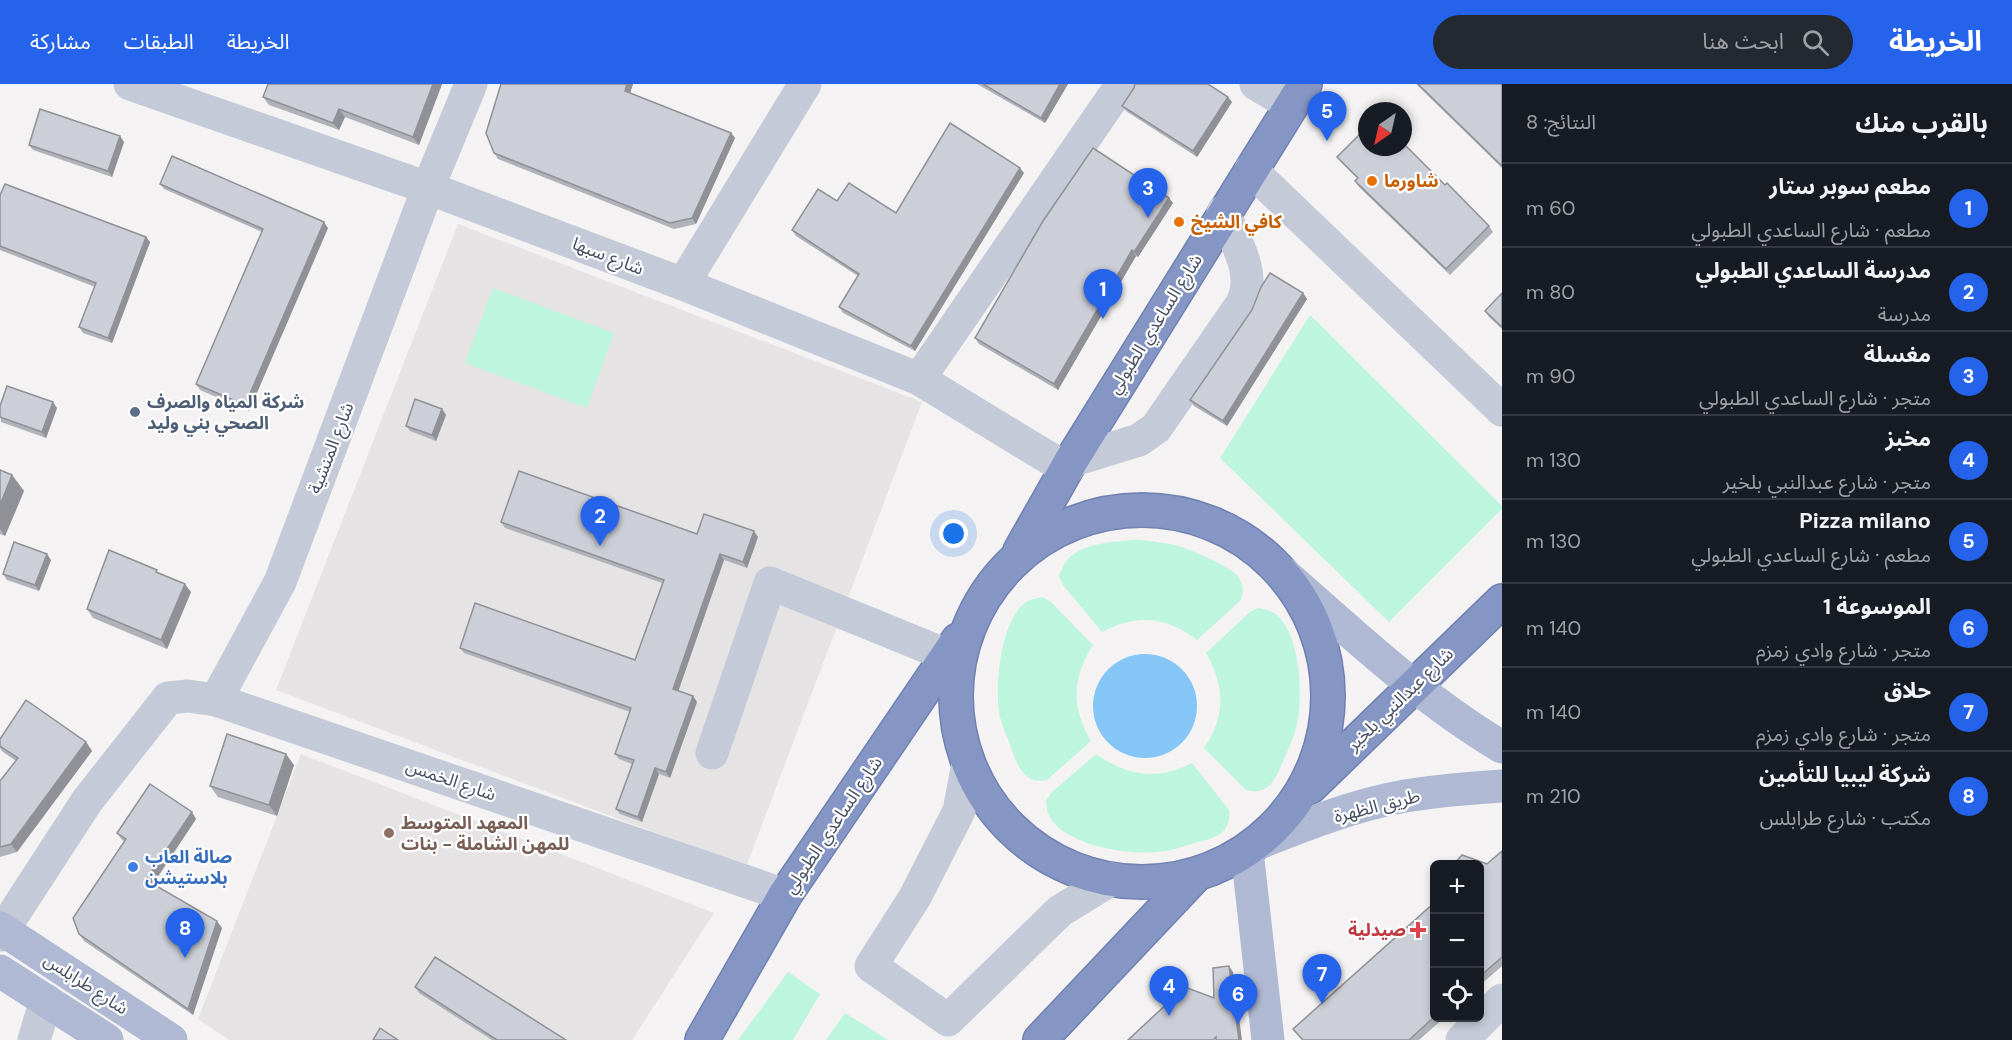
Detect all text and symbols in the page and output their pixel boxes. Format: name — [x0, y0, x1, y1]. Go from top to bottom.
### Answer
search box — [1433, 15, 1853, 69]
text: الخريطة — [1889, 23, 1982, 60]
icon: search — [1799, 26, 1832, 59]
text: ابحث هنا — [1702, 27, 1784, 56]
text: مشاركة — [30, 28, 91, 56]
text: الطبقات — [124, 28, 194, 56]
text: الخريطة — [227, 28, 290, 56]
pin: 5 — [1308, 92, 1346, 141]
north arrow — [1358, 102, 1412, 156]
text: بالقرب منك — [1855, 106, 1988, 140]
text: النتائج: 8 — [1526, 109, 1596, 135]
pin: 3 — [1128, 168, 1168, 218]
place label: شاورما — [1384, 169, 1439, 193]
text: مطعم سوبر ستار — [1769, 172, 1931, 201]
marker: شاورما — [1365, 174, 1379, 188]
text: 60 m — [1526, 195, 1575, 221]
text: 1 — [1965, 195, 1972, 221]
place label: كافي الشيخ — [1191, 210, 1283, 236]
marker: كافي الشيخ — [1172, 215, 1186, 229]
text: مطعم · شارع الساعدي الطبولي — [1691, 217, 1931, 243]
street label: شارع سبها — [568, 231, 647, 282]
street label: شارع الساعدي الطبولي — [1102, 249, 1209, 400]
text: مدرسة الساعدي الطبولي — [1696, 256, 1931, 285]
pin: 1 — [1084, 270, 1122, 319]
text: 80 m — [1526, 279, 1575, 305]
text: 2 — [1963, 279, 1974, 305]
text: مدرسة — [1878, 301, 1931, 327]
text: مغسلة — [1864, 340, 1931, 369]
text: 90 m — [1526, 363, 1575, 389]
text: 3 — [1962, 363, 1975, 389]
text: متجر · شارع الساعدي الطبولي — [1699, 385, 1931, 411]
place label: شركة المياه والصرف الصحي بني وليد — [147, 390, 304, 437]
street label: شارع المنشية — [303, 399, 361, 498]
marker: شركة المياه والصرف الصحي بني وليد — [128, 405, 142, 419]
text: مخبز — [1885, 424, 1931, 453]
text: 130 m — [1526, 447, 1581, 473]
text: 4 — [1962, 447, 1975, 473]
text: متجر · شارع عبدالنبي بلخير — [1723, 469, 1931, 495]
pin: 2 — [580, 496, 620, 546]
text: Pizza milano — [1799, 506, 1931, 535]
your location — [939, 519, 968, 548]
text: 130 m — [1526, 528, 1581, 554]
text: 5 — [1962, 528, 1975, 554]
text: مطعم · شارع الساعدي الطبولي — [1691, 542, 1931, 568]
text: الموسوعة 1 — [1823, 592, 1931, 621]
text: 140 m — [1526, 615, 1581, 641]
text: 6 — [1962, 615, 1975, 641]
text: متجر · شارع وادي زمزم — [1756, 637, 1931, 663]
street label: شارع عبدالنبي بلخير — [1341, 642, 1460, 758]
text: حلاق — [1884, 676, 1931, 705]
text: 140 m — [1526, 699, 1581, 725]
text: 7 — [1963, 699, 1974, 725]
text: متجر · شارع وادي زمزم — [1756, 721, 1931, 747]
street label: شارع الساعدي الطبولي — [778, 752, 890, 899]
street label: شارع الخمس — [402, 753, 499, 808]
text: شركة ليبيا للتأمين — [1759, 760, 1931, 789]
text: 210 m — [1526, 783, 1581, 809]
text: 8 — [1962, 783, 1975, 809]
street label: طريق الظهرة — [1331, 784, 1423, 828]
text: مكتب · شارع طرابلس — [1760, 805, 1931, 831]
place label: المعهد المتوسط للمهن الشاملة - بنات — [401, 811, 569, 856]
marker: المعهد المتوسط للمهن الشاملة - بنات — [382, 826, 396, 840]
place label: صالة العاب بلاستيشن — [145, 845, 232, 890]
marker: صالة العاب بلاستيشن — [126, 860, 140, 874]
map controls — [1430, 860, 1484, 1022]
button: + — [1430, 860, 1484, 914]
pin: 8 — [166, 908, 204, 958]
button: − — [1430, 914, 1484, 968]
place label: صيدلية — [1348, 918, 1406, 942]
marker: صيدلية — [1411, 923, 1425, 937]
street label: شارع طرابلس — [38, 948, 133, 1022]
pin: 7 — [1302, 954, 1342, 1004]
pin: 4 — [1150, 966, 1188, 1016]
button: locate — [1430, 968, 1484, 1022]
pin: 6 — [1218, 974, 1258, 1024]

